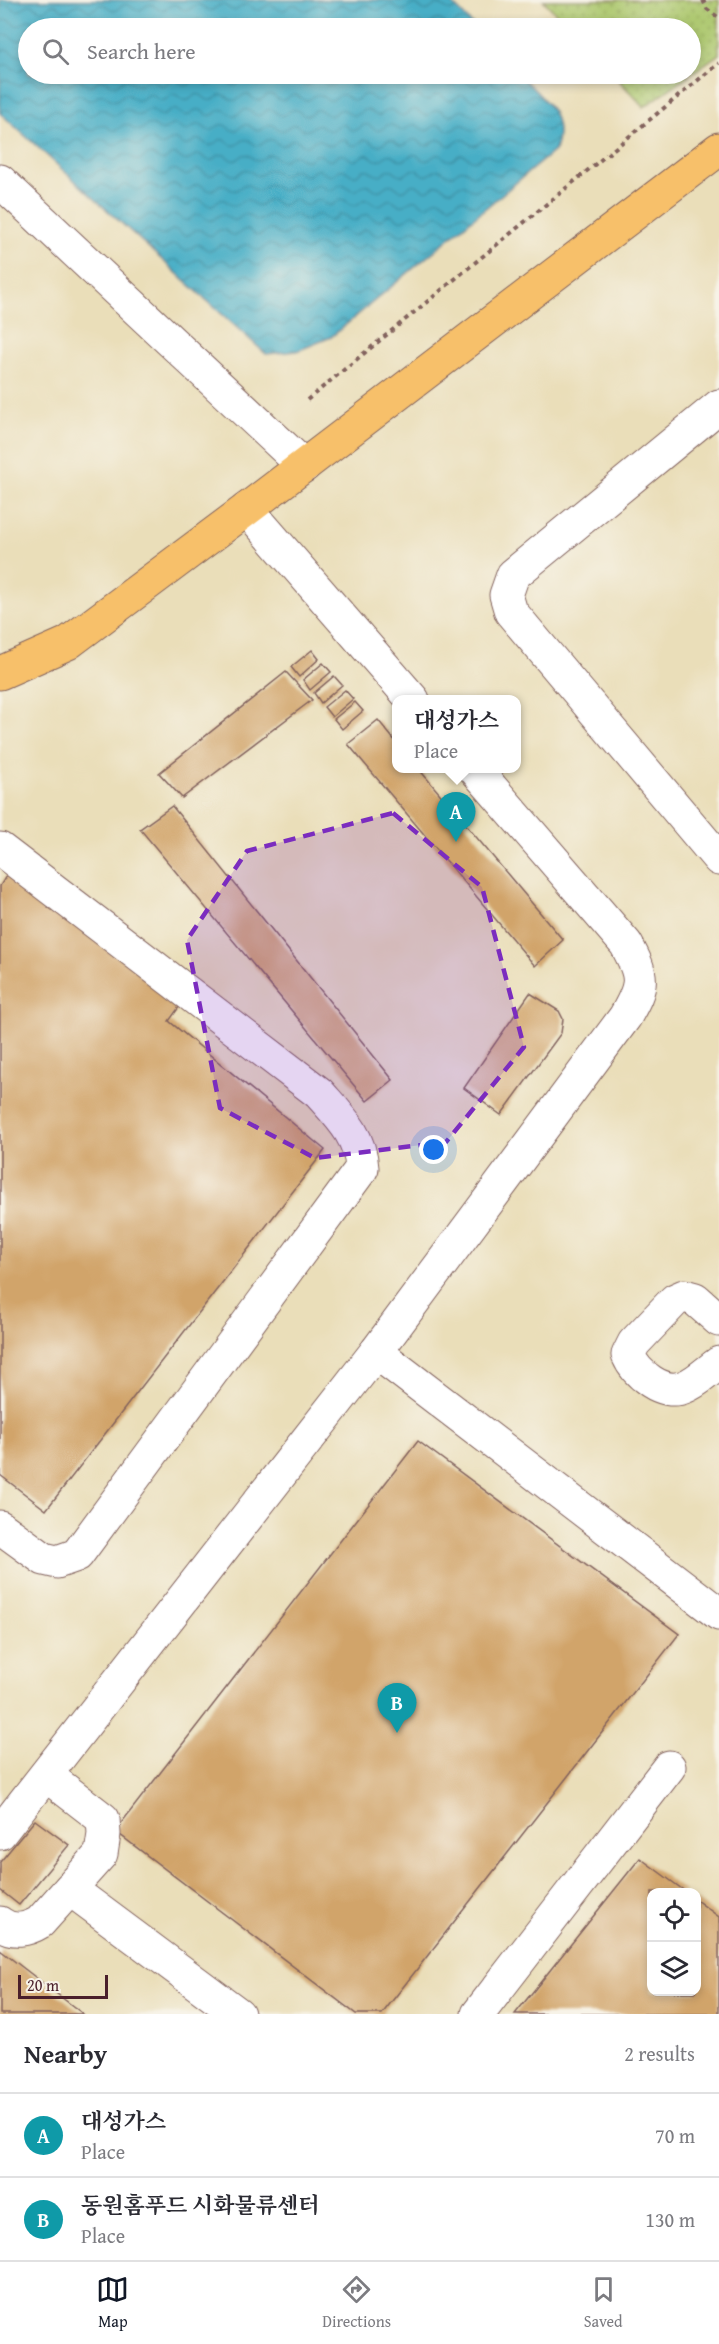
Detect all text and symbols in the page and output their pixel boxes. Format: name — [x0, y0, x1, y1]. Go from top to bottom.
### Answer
search box — [18, 18, 701, 84]
icon: search — [39, 35, 72, 68]
text: Search here — [87, 35, 196, 67]
popup — [392, 695, 521, 773]
text: 대성가스 — [414, 704, 499, 736]
text: Place — [414, 736, 458, 765]
pin: A — [436, 792, 476, 842]
your location — [419, 1135, 448, 1164]
pin: B — [378, 1684, 416, 1733]
map controls — [647, 1888, 701, 1996]
button: locate — [647, 1888, 701, 1942]
button: layers — [647, 1942, 701, 1996]
scale bar — [18, 1972, 108, 2000]
text: 20 m — [27, 1973, 59, 1997]
text: Nearby — [24, 2034, 107, 2073]
text: 2 results — [624, 2039, 695, 2068]
text: 대성가스 — [81, 2105, 166, 2137]
text: A — [37, 2121, 50, 2150]
text: 70 m — [655, 2121, 695, 2150]
text: Place — [81, 2137, 125, 2166]
text: 동원홈푸드 시화물류센터 — [81, 2189, 320, 2221]
text: B — [37, 2205, 50, 2234]
text: 130 m — [645, 2205, 695, 2234]
text: Place — [81, 2221, 125, 2250]
tab: Map — [96, 2273, 129, 2333]
tab: Directions — [322, 2273, 391, 2333]
tab: Saved — [584, 2273, 623, 2333]

